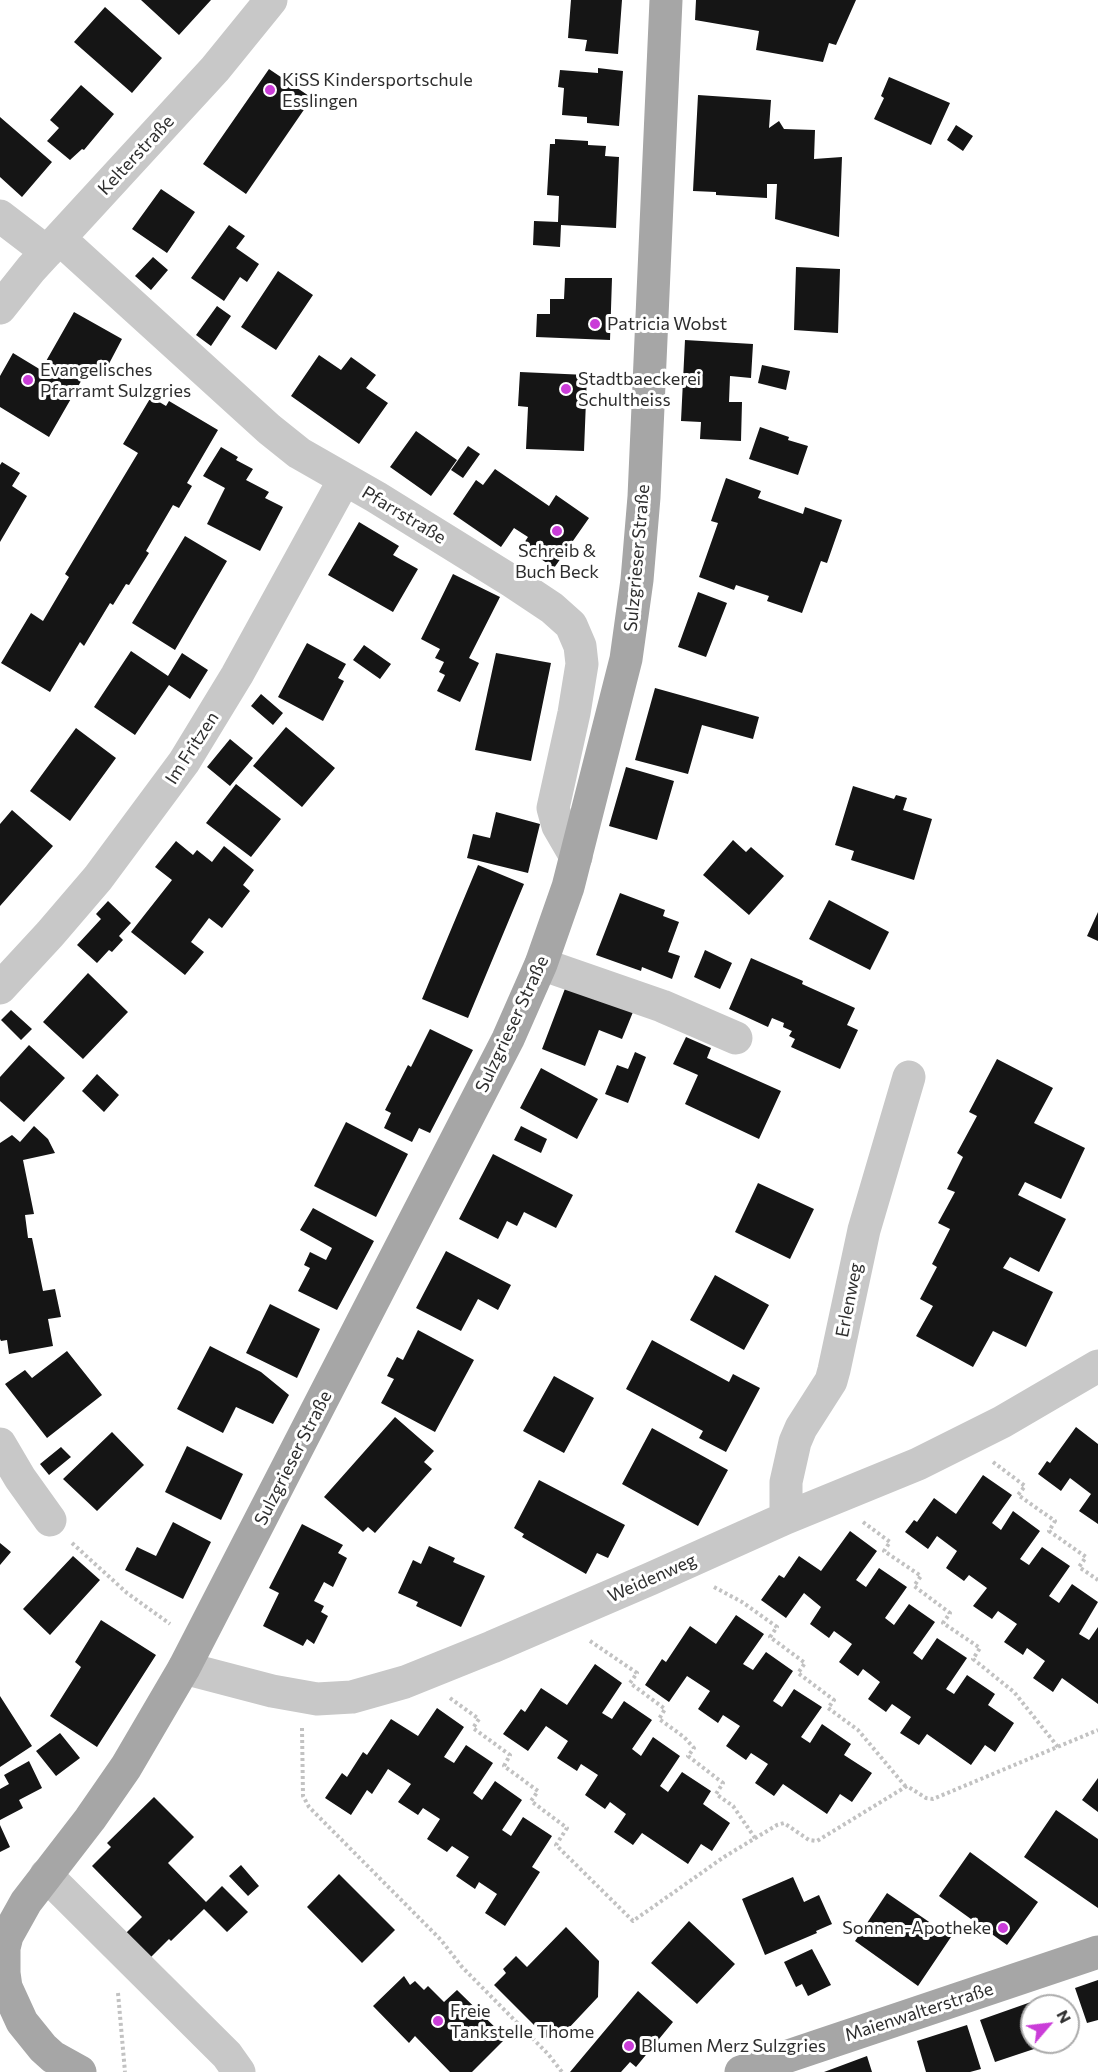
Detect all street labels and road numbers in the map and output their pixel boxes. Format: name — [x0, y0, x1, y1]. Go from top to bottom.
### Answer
street label: Kelterstraße — [93, 111, 179, 199]
street label: Pfarrstraße — [358, 482, 450, 548]
street label: Sulzgrieser Straße — [620, 483, 654, 633]
street label: Im Fritzen — [161, 708, 223, 788]
street label: Sulzgrieser Straße — [471, 952, 553, 1096]
street label: Erlenweg — [831, 1261, 867, 1339]
street label: Sulzgrieser Straße — [250, 1387, 336, 1529]
street label: Weidenweg — [604, 1549, 700, 1607]
street label: Maienwalterstraße — [842, 1978, 996, 2046]

